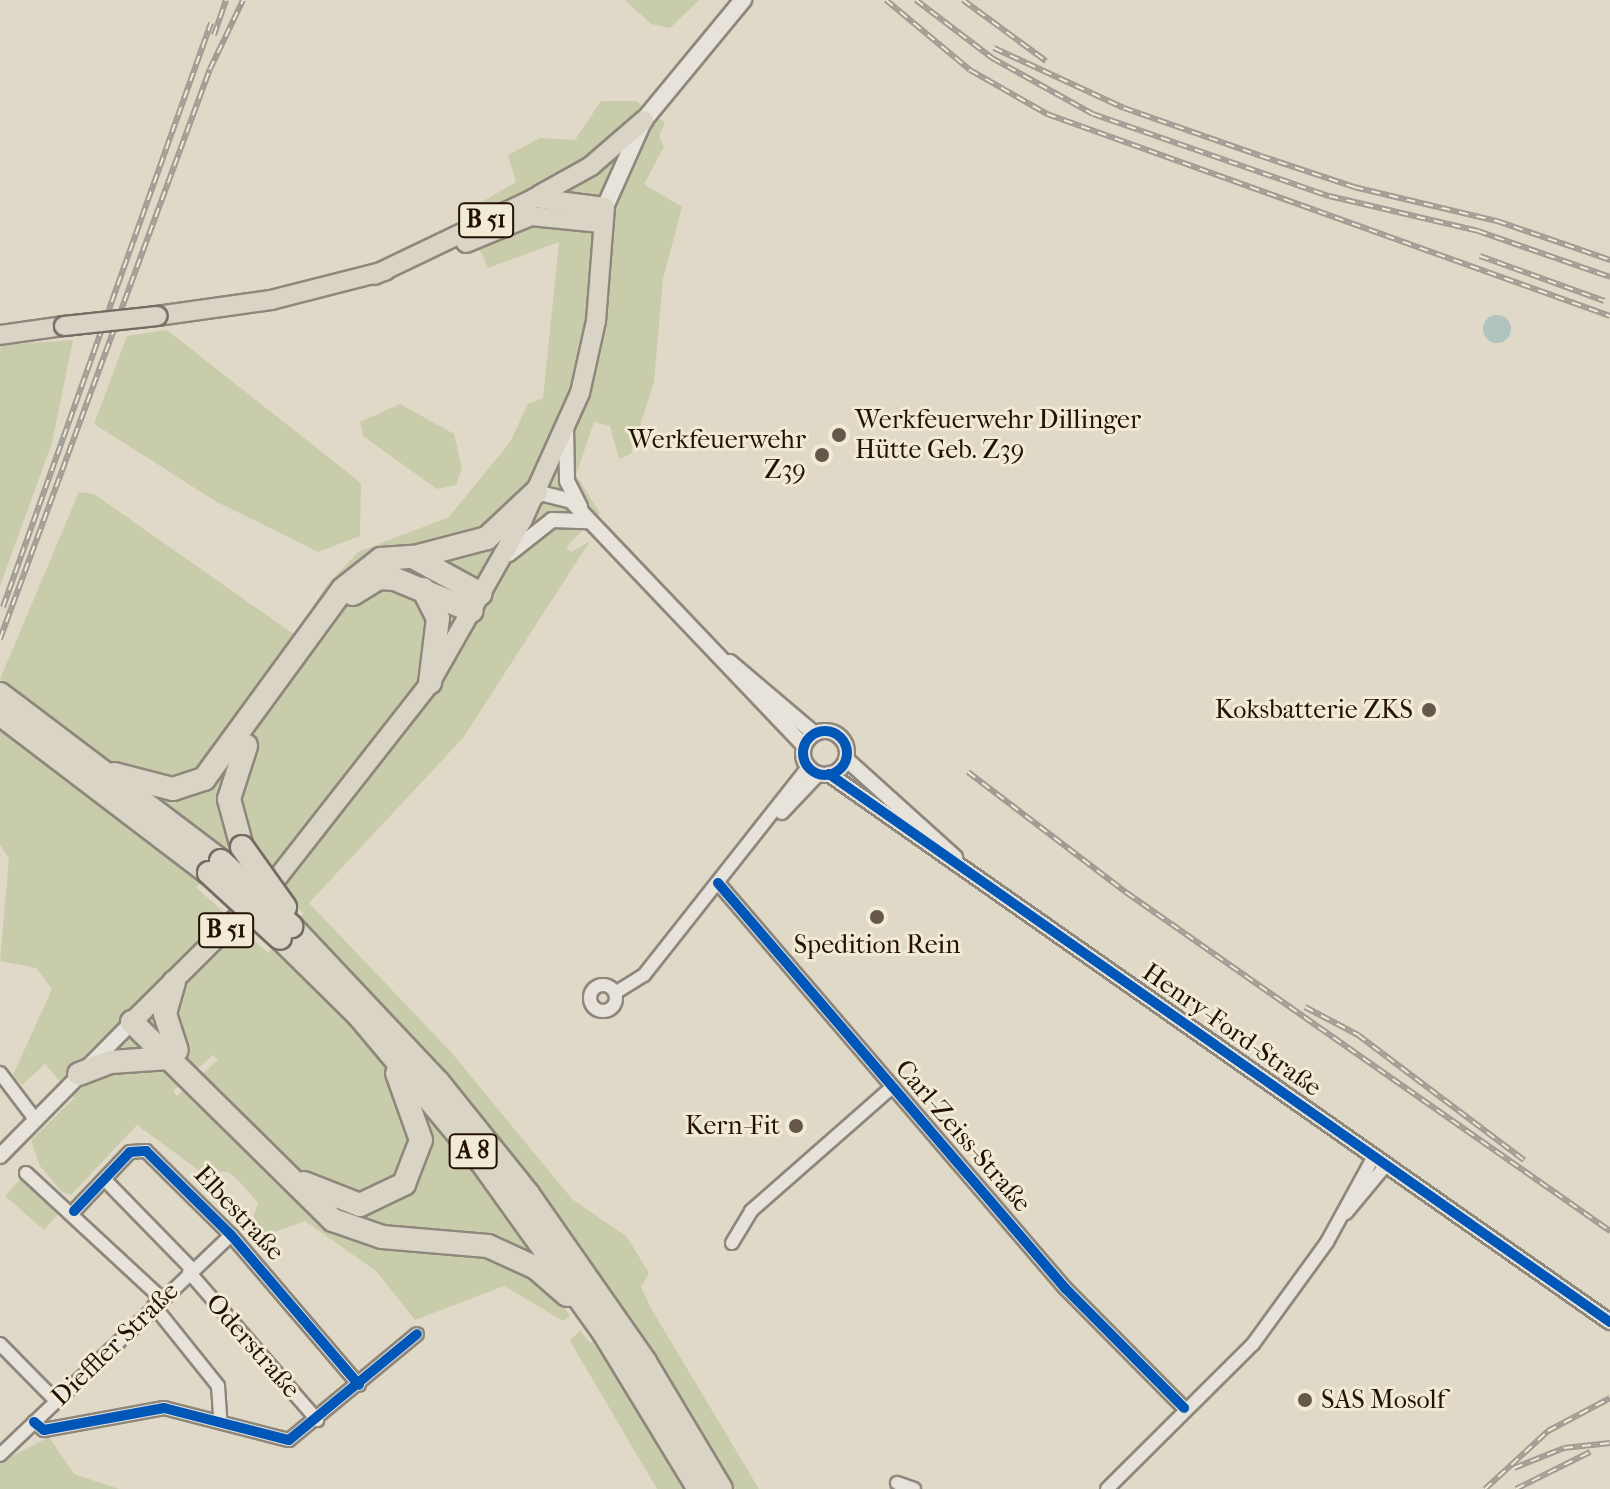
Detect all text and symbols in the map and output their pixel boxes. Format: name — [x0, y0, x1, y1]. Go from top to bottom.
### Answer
road number: B 51 — [458, 200, 514, 240]
place label: Werkfeuerwehr Dillinger Hütte Geb. Z39 — [855, 404, 1141, 466]
place label: Werkfeuerwehr Z39 — [628, 424, 806, 486]
marker: Werkfeuerwehr Dillinger Hütte Geb. Z39 — [830, 426, 848, 444]
marker: Werkfeuerwehr Z39 — [813, 446, 831, 464]
place label: Koksbatterie ZKS — [1215, 694, 1413, 726]
marker: Koksbatterie ZKS — [1420, 701, 1438, 719]
marker: Spedition Rein — [868, 908, 886, 926]
road number: B 51 — [198, 910, 254, 950]
place label: Spedition Rein — [794, 929, 960, 961]
street label: Henry-Ford-Straße — [1137, 957, 1327, 1103]
street label: Carl-Zeiss-Straße — [888, 1054, 1038, 1218]
place label: Kern-Fit — [685, 1110, 780, 1142]
marker: Kern-Fit — [787, 1117, 805, 1135]
road number: A 8 — [447, 1131, 499, 1171]
street label: Elbestraße — [187, 1159, 291, 1267]
street label: Dieffler Straße — [45, 1276, 185, 1412]
street label: Oderstraße — [199, 1288, 307, 1404]
place label: SAS Mosolf — [1321, 1384, 1445, 1416]
marker: SAS Mosolf — [1296, 1391, 1314, 1409]

